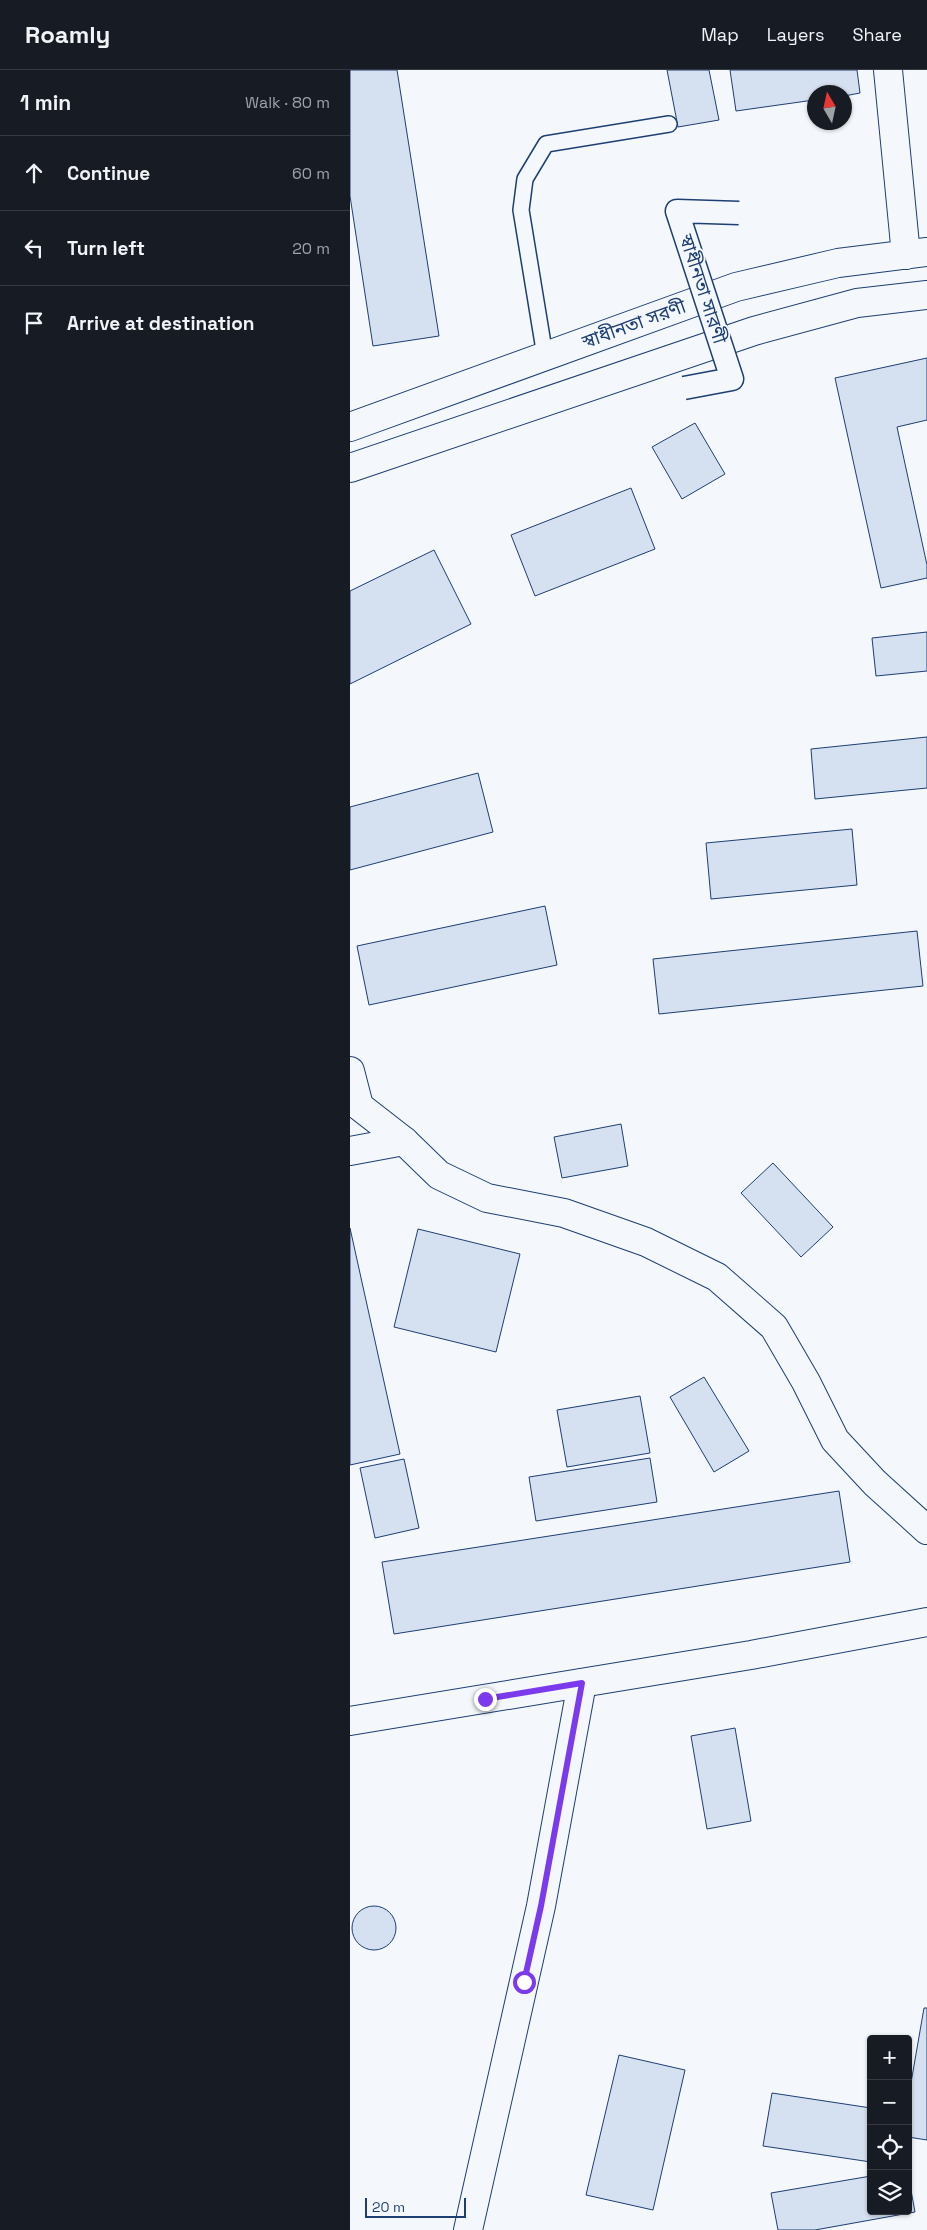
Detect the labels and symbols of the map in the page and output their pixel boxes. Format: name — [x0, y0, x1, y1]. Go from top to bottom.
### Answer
north arrow — [807, 85, 852, 130]
street label: স্বাধীনতা সারণী — [673, 230, 733, 348]
street label: স্বাধীনতা সরণী — [578, 293, 690, 355]
route end — [474, 1688, 497, 1711]
route start — [513, 1971, 536, 1994]
scale bar — [365, 2195, 466, 2218]

